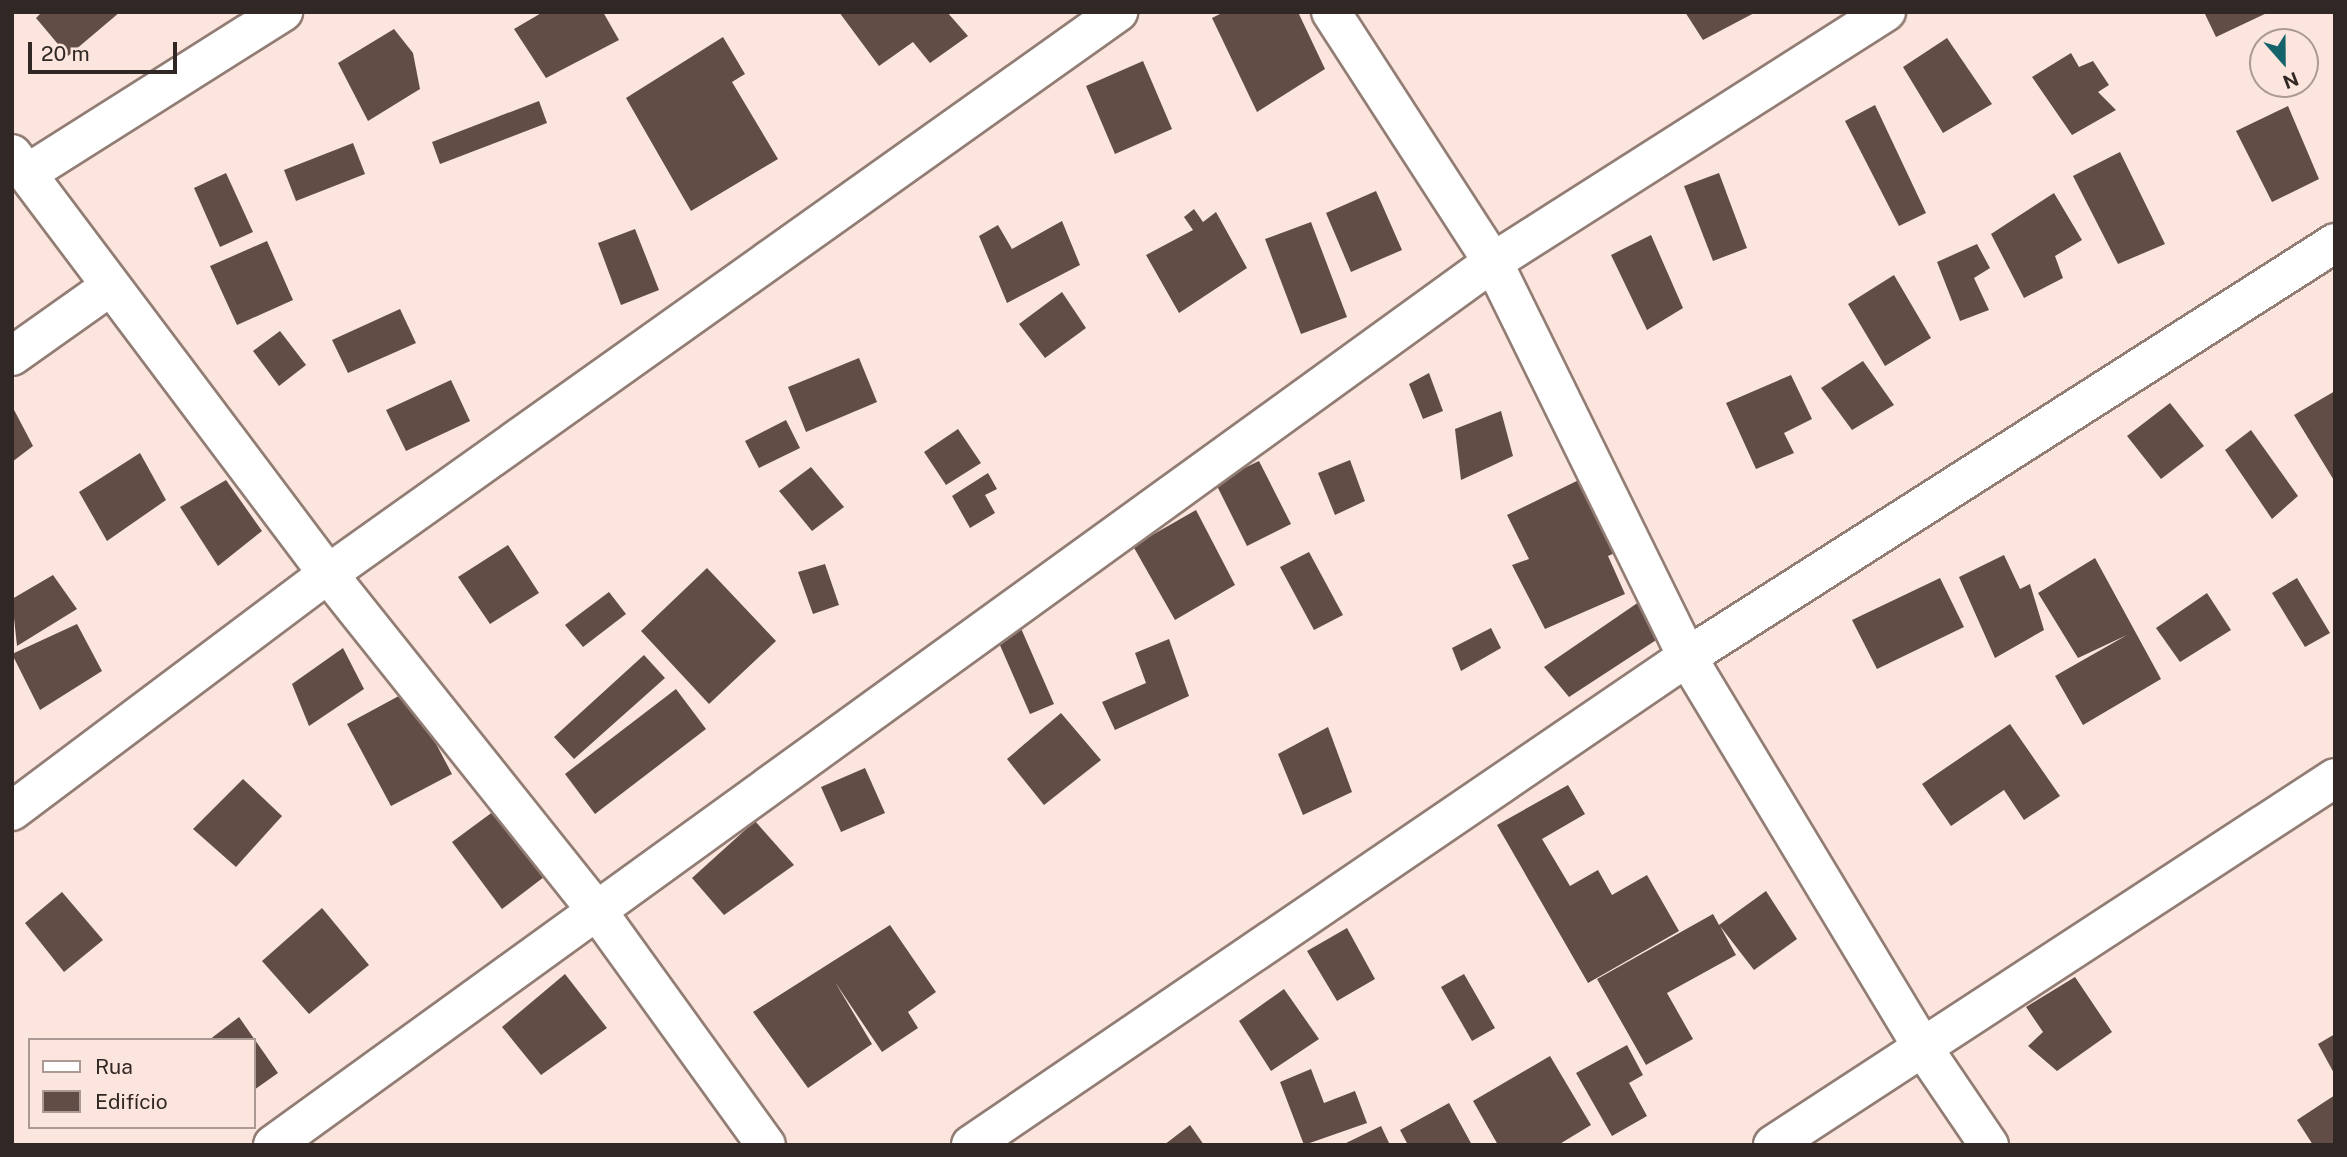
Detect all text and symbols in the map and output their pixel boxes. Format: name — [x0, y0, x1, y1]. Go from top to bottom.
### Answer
scale bar — [32, 28, 180, 72]
north arrow — [2249, 28, 2319, 98]
text: 20 m — [41, 41, 90, 66]
text: N — [2280, 68, 2302, 94]
legend — [28, 1038, 256, 1129]
text: Rua — [95, 1054, 133, 1079]
text: Edifício — [95, 1089, 168, 1114]

